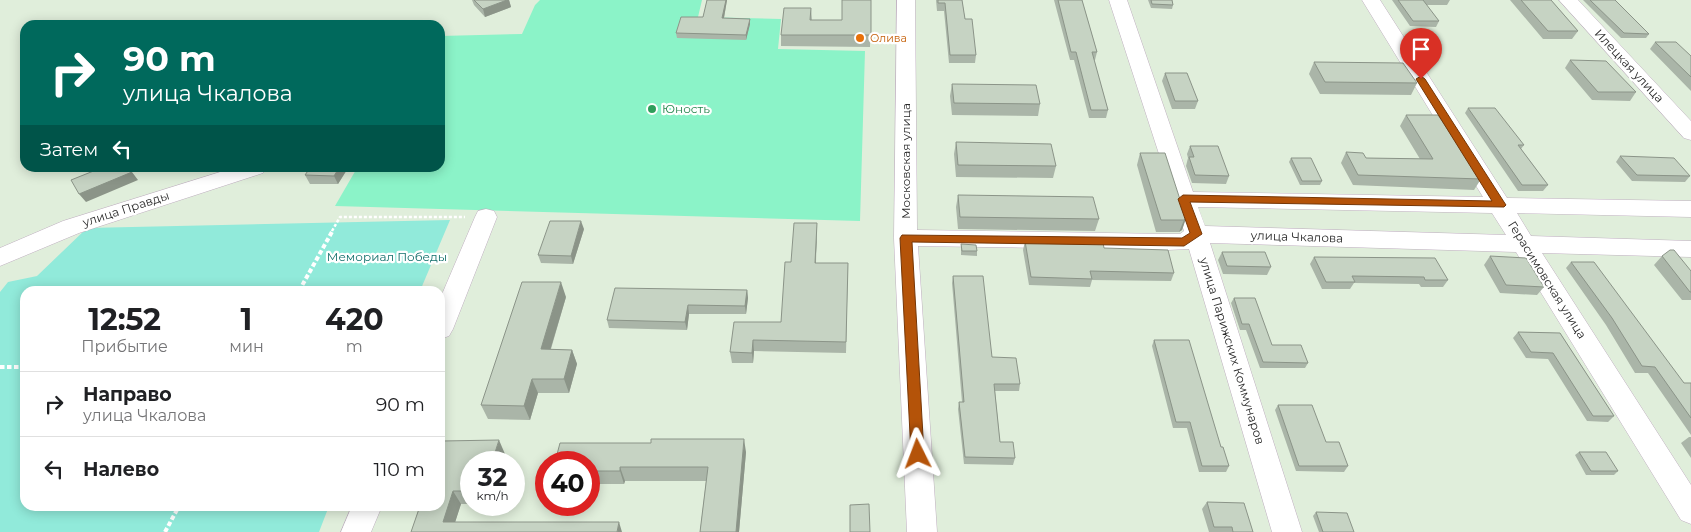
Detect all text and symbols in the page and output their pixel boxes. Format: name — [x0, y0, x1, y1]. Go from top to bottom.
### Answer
street label: Илецкая улица — [1592, 26, 1667, 105]
pin — [1400, 28, 1442, 79]
place label: Олива — [870, 31, 907, 45]
marker: Олива — [854, 32, 866, 44]
icon: arrive — [1407, 35, 1435, 63]
text: 90 m — [123, 37, 216, 80]
icon: right — [40, 40, 105, 105]
text: улица Чкалова — [123, 80, 293, 107]
place label: Юность — [662, 101, 710, 116]
marker: Юность — [646, 103, 658, 115]
street label: Московская улица — [898, 103, 913, 219]
icon: left — [108, 135, 136, 163]
text: Затем — [40, 138, 98, 161]
street label: улица Правды — [80, 187, 171, 230]
street label: Герасимовская улица — [1505, 218, 1590, 341]
street label: улица Чкалова — [1250, 227, 1344, 246]
park label: Мемориал Победы — [327, 249, 447, 264]
street label: улица Парижских Коммунаров — [1197, 255, 1268, 446]
text: 12:52 — [88, 301, 161, 338]
text: 1 — [241, 301, 252, 338]
text: 420 — [325, 301, 384, 338]
text: Прибытие — [81, 337, 168, 356]
text: мин — [229, 337, 264, 356]
text: m — [346, 337, 363, 356]
text: Направо — [83, 383, 172, 406]
icon: right — [40, 390, 68, 418]
text: 90 m — [376, 393, 425, 416]
text: улица Чкалова — [83, 406, 206, 425]
position arrow — [891, 427, 943, 479]
speed limit sign: 40 — [535, 451, 600, 516]
icon: left — [40, 455, 68, 483]
text: Налево — [83, 458, 159, 481]
text: 110 m — [374, 458, 425, 481]
text: 32 — [478, 462, 507, 492]
text: km/h — [476, 488, 509, 503]

